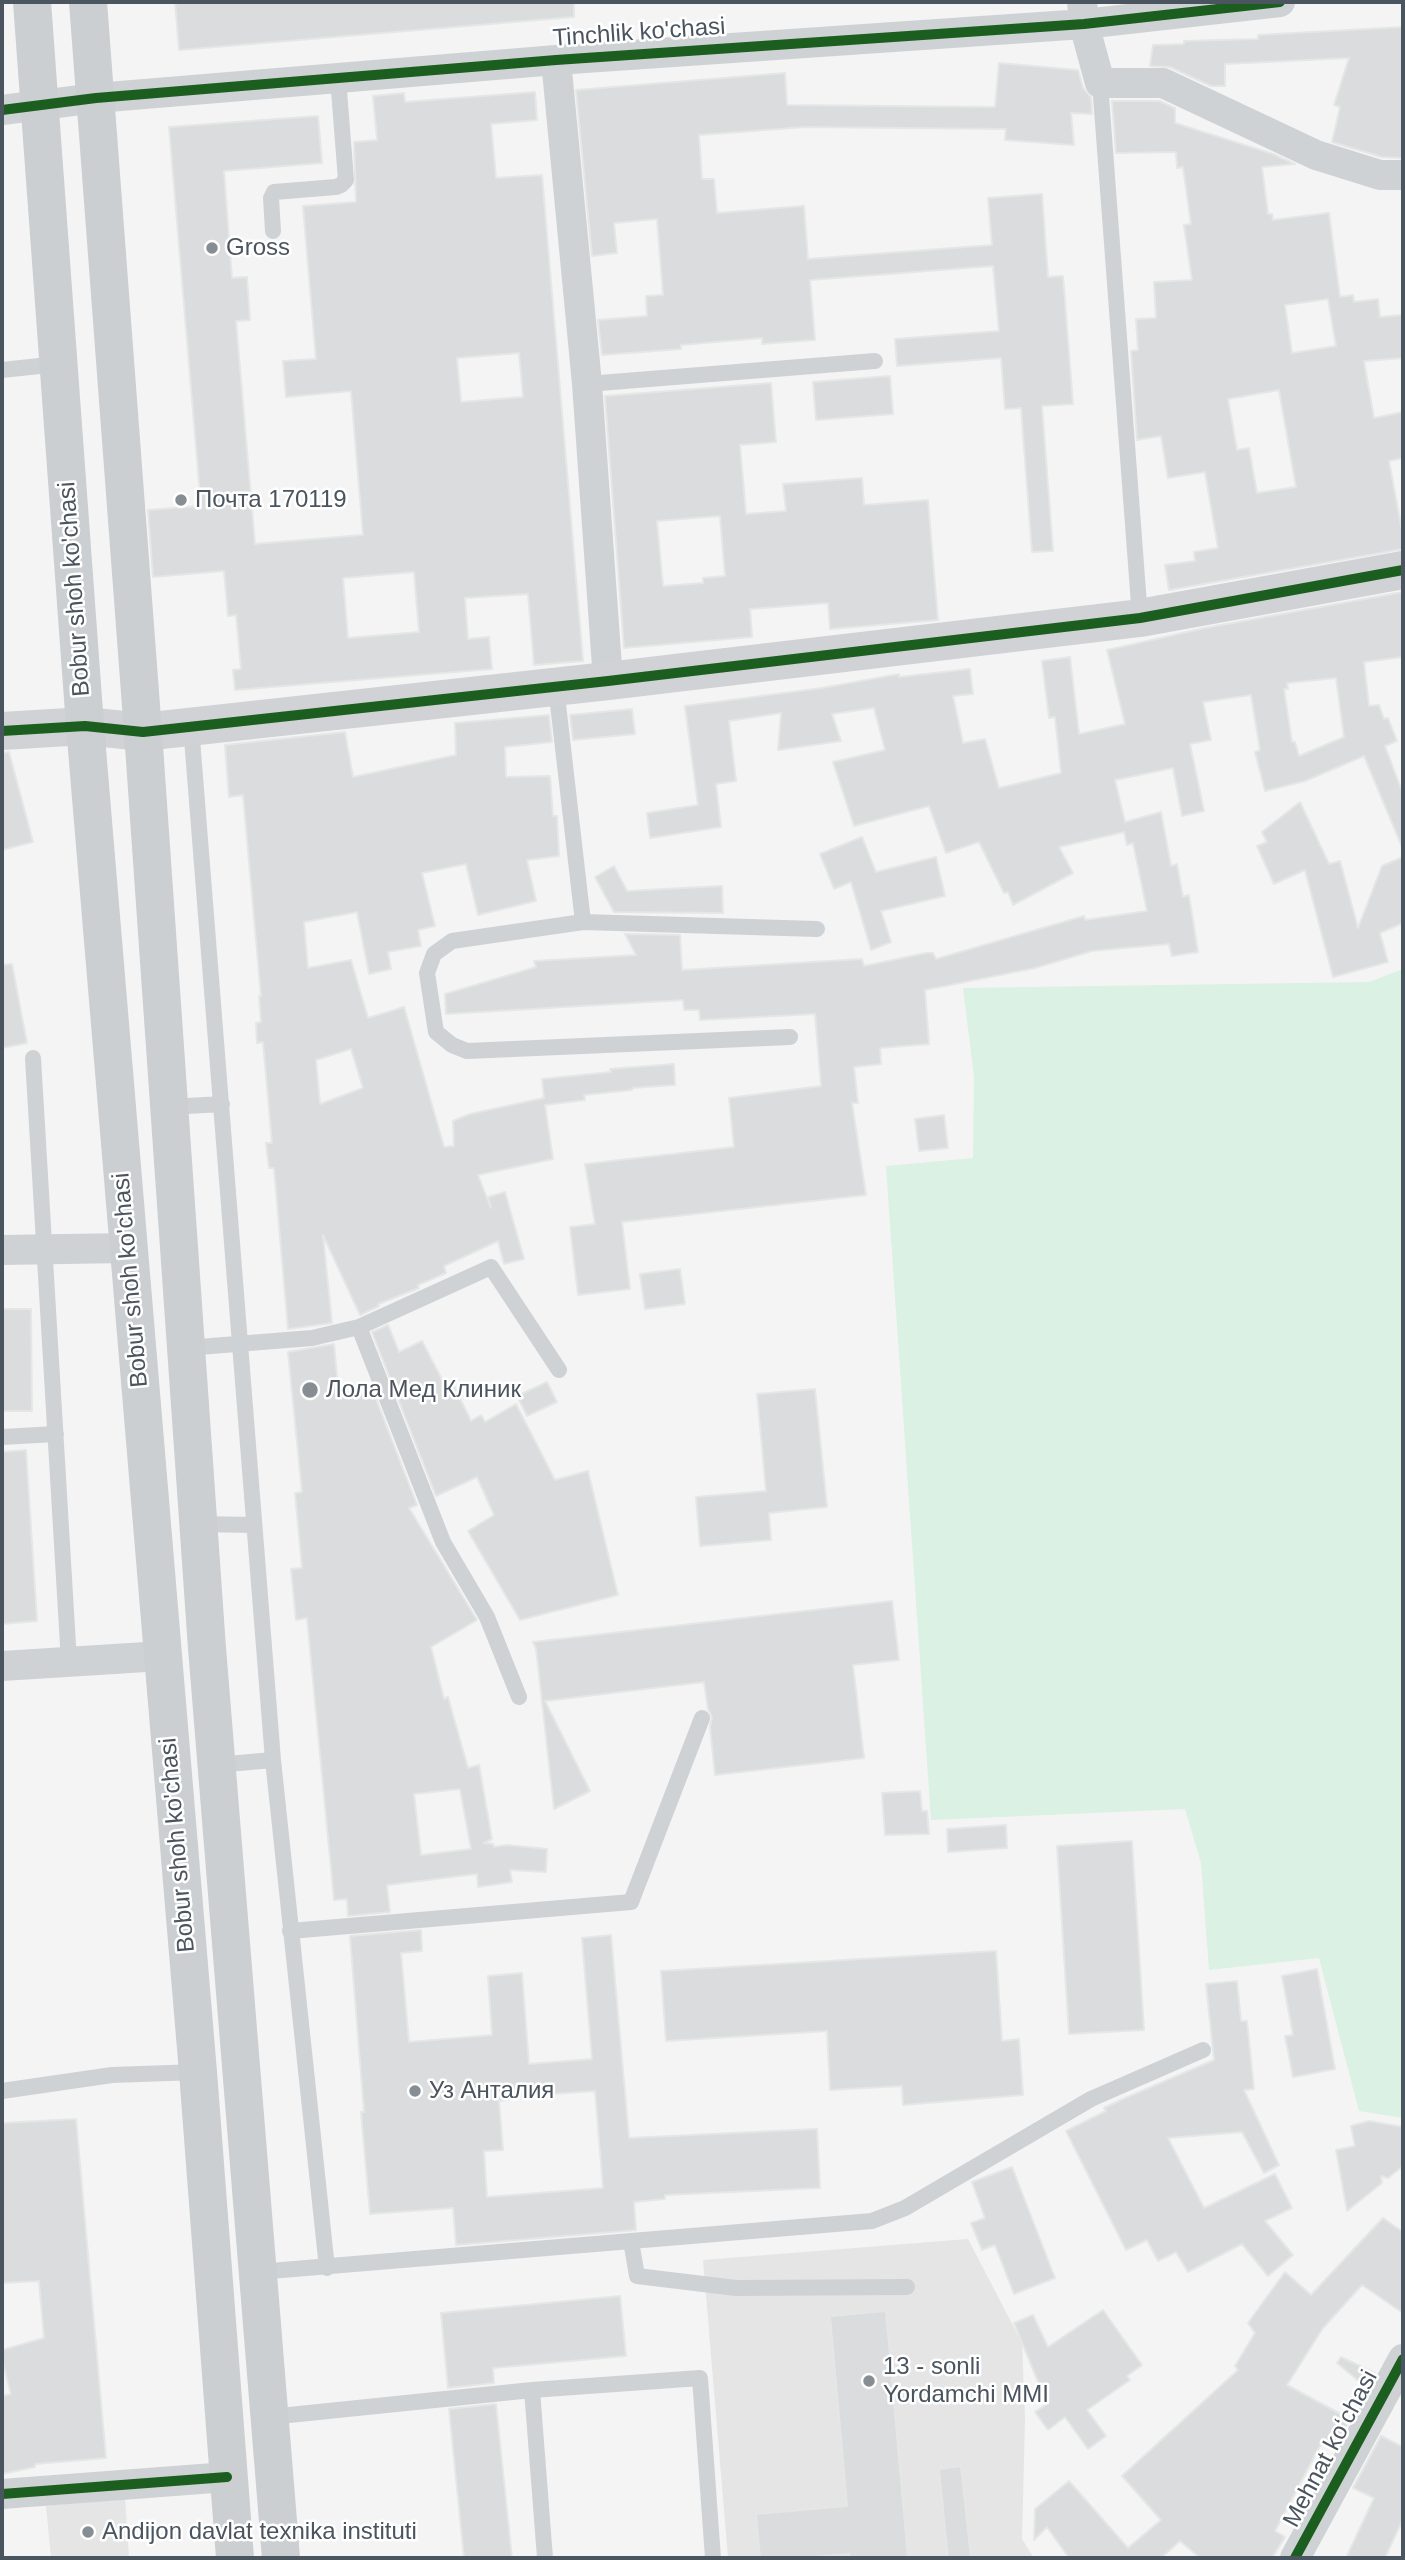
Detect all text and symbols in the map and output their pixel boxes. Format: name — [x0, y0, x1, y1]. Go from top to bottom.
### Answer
street label: Tinchlik ko'chasi — [552, 13, 726, 53]
place label: Gross — [226, 234, 290, 262]
marker: Gross — [204, 240, 220, 256]
street label: Bobur shoh ko'chasi — [53, 481, 97, 697]
place label: Почта 170119 — [195, 486, 347, 514]
marker: Почта 170119 — [173, 492, 189, 508]
street label: Bobur shoh ko'chasi — [107, 1171, 155, 1389]
place label: Лола Мед Клиник — [326, 1376, 521, 1404]
marker: Лола Мед Клиник — [300, 1380, 320, 1400]
street label: Bobur shoh ko'chasi — [154, 1736, 202, 1954]
place label: Уз Анталия — [429, 2077, 554, 2105]
marker: Уз Анталия — [407, 2083, 423, 2099]
place label: 13 - sonli Yordamchi MMI — [883, 2353, 1049, 2409]
street label: Mehnat koʻchasi — [1278, 2366, 1384, 2532]
marker: 13 - sonli Yordamchi MMI — [861, 2373, 877, 2389]
place label: Andijon davlat texnika instituti — [102, 2518, 417, 2546]
marker: Andijon davlat texnika instituti — [80, 2524, 96, 2540]

